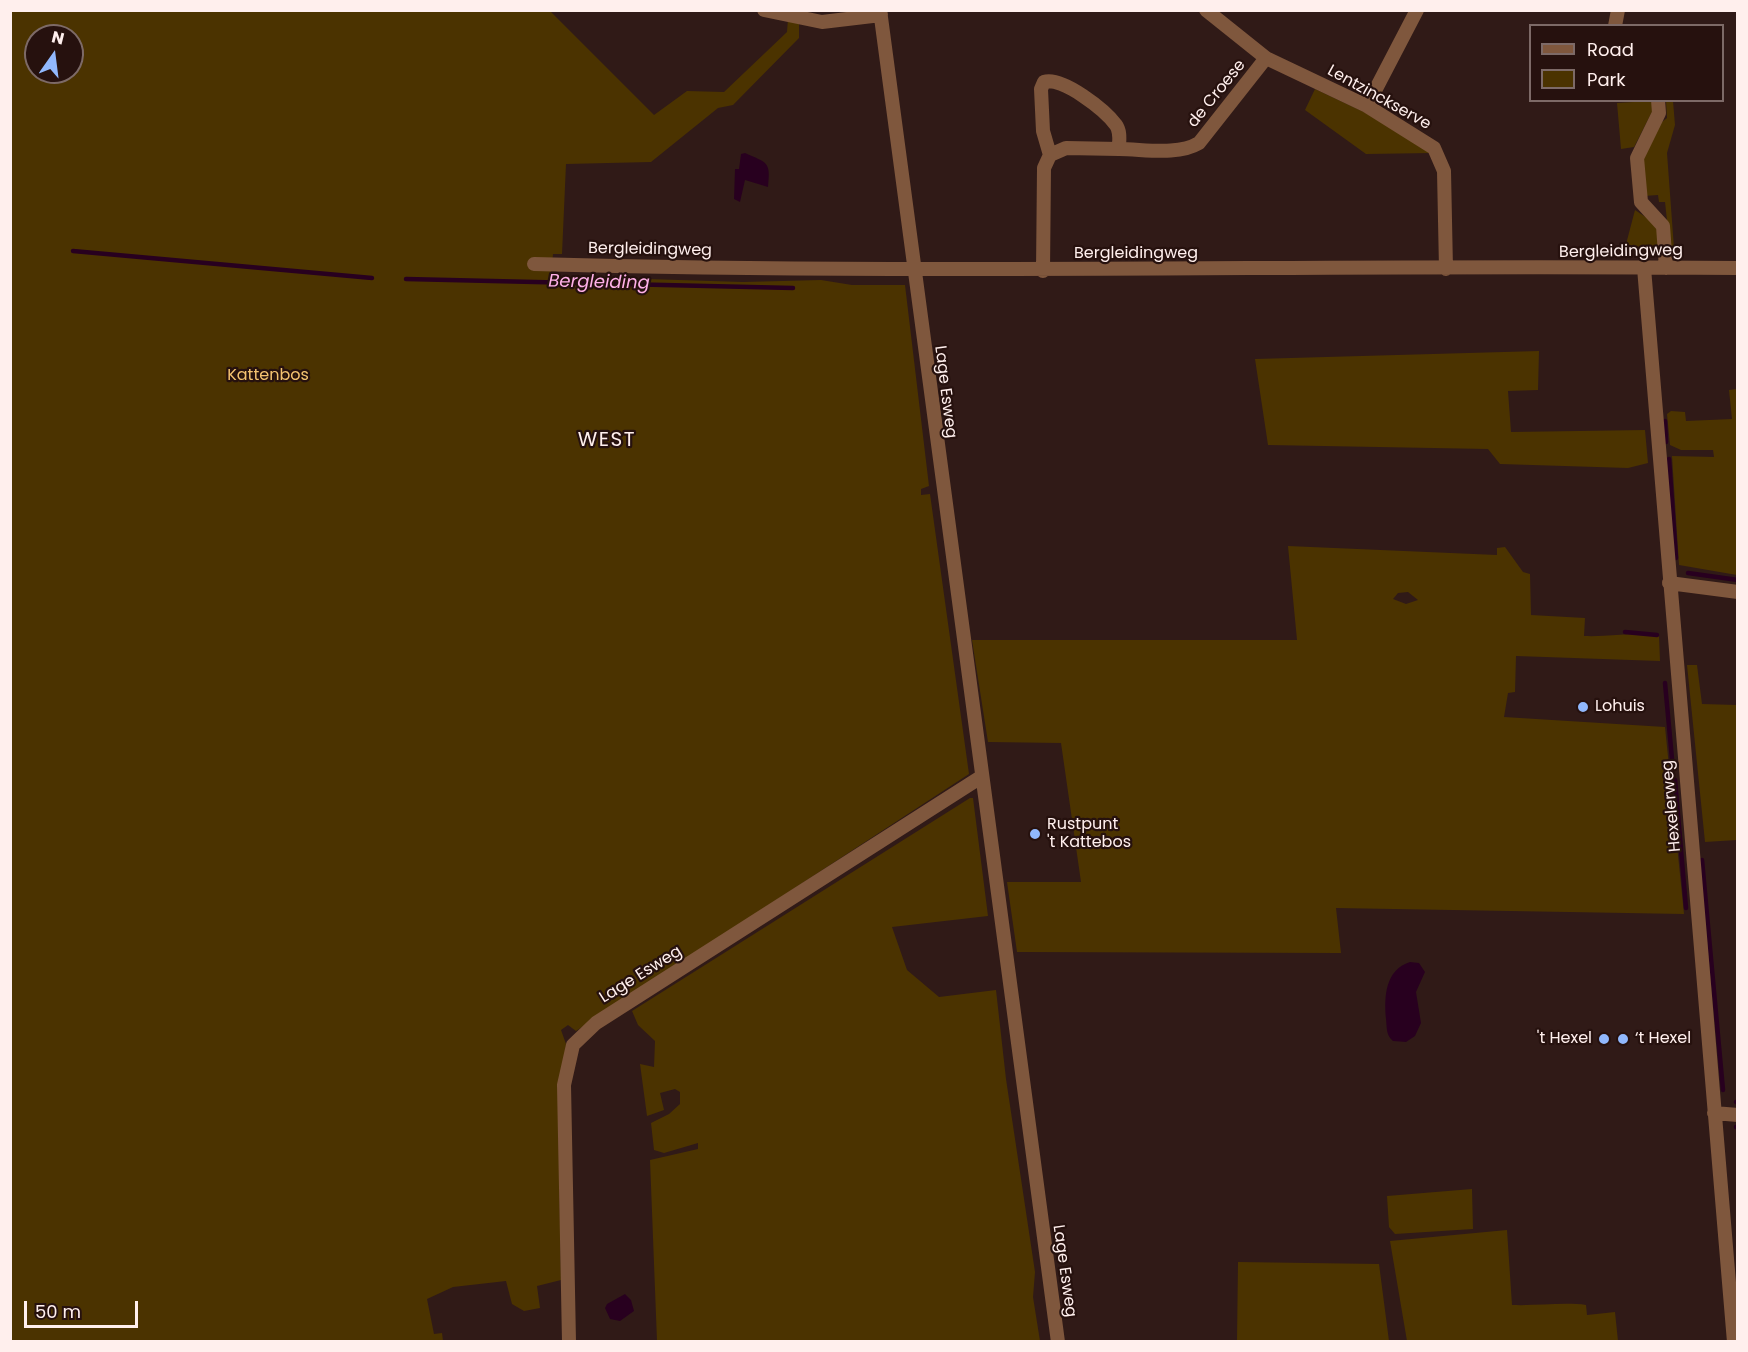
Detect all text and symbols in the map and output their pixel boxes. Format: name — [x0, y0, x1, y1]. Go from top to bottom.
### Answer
north arrow — [24, 24, 84, 84]
legend — [1529, 24, 1724, 102]
text: N — [49, 25, 67, 51]
text: Road — [1587, 37, 1634, 62]
street label: de Croese — [1184, 56, 1250, 132]
street label: Lentzinckserve — [1324, 62, 1434, 134]
text: Park — [1587, 67, 1626, 92]
street label: Bergleidingweg — [588, 239, 712, 261]
street label: Bergleidingweg — [1559, 241, 1683, 263]
street label: Bergleidingweg — [1074, 244, 1198, 264]
water label: Bergleiding — [548, 271, 650, 295]
street label: Lage Esweg — [930, 345, 960, 439]
park label: Kattenbos — [227, 366, 309, 386]
district label: WEST — [578, 429, 636, 453]
place label: Lohuis — [1595, 697, 1645, 717]
marker: Lohuis — [1576, 700, 1590, 714]
street label: Hexelerweg — [1658, 759, 1686, 853]
place label: Rustpunt 't Kattebos — [1047, 815, 1131, 853]
marker: Rustpunt 't Kattebos — [1028, 827, 1042, 841]
street label: Lage Esweg — [596, 942, 686, 1008]
place label: 't Hexel — [1537, 1029, 1592, 1049]
place label: ‘t Hexel — [1635, 1029, 1691, 1049]
marker: 't Hexel — [1597, 1032, 1611, 1046]
marker: ‘t Hexel — [1616, 1032, 1630, 1046]
street label: Lage Esweg — [1048, 1224, 1080, 1318]
scale bar — [27, 1289, 141, 1327]
text: 50 m — [35, 1299, 81, 1324]

